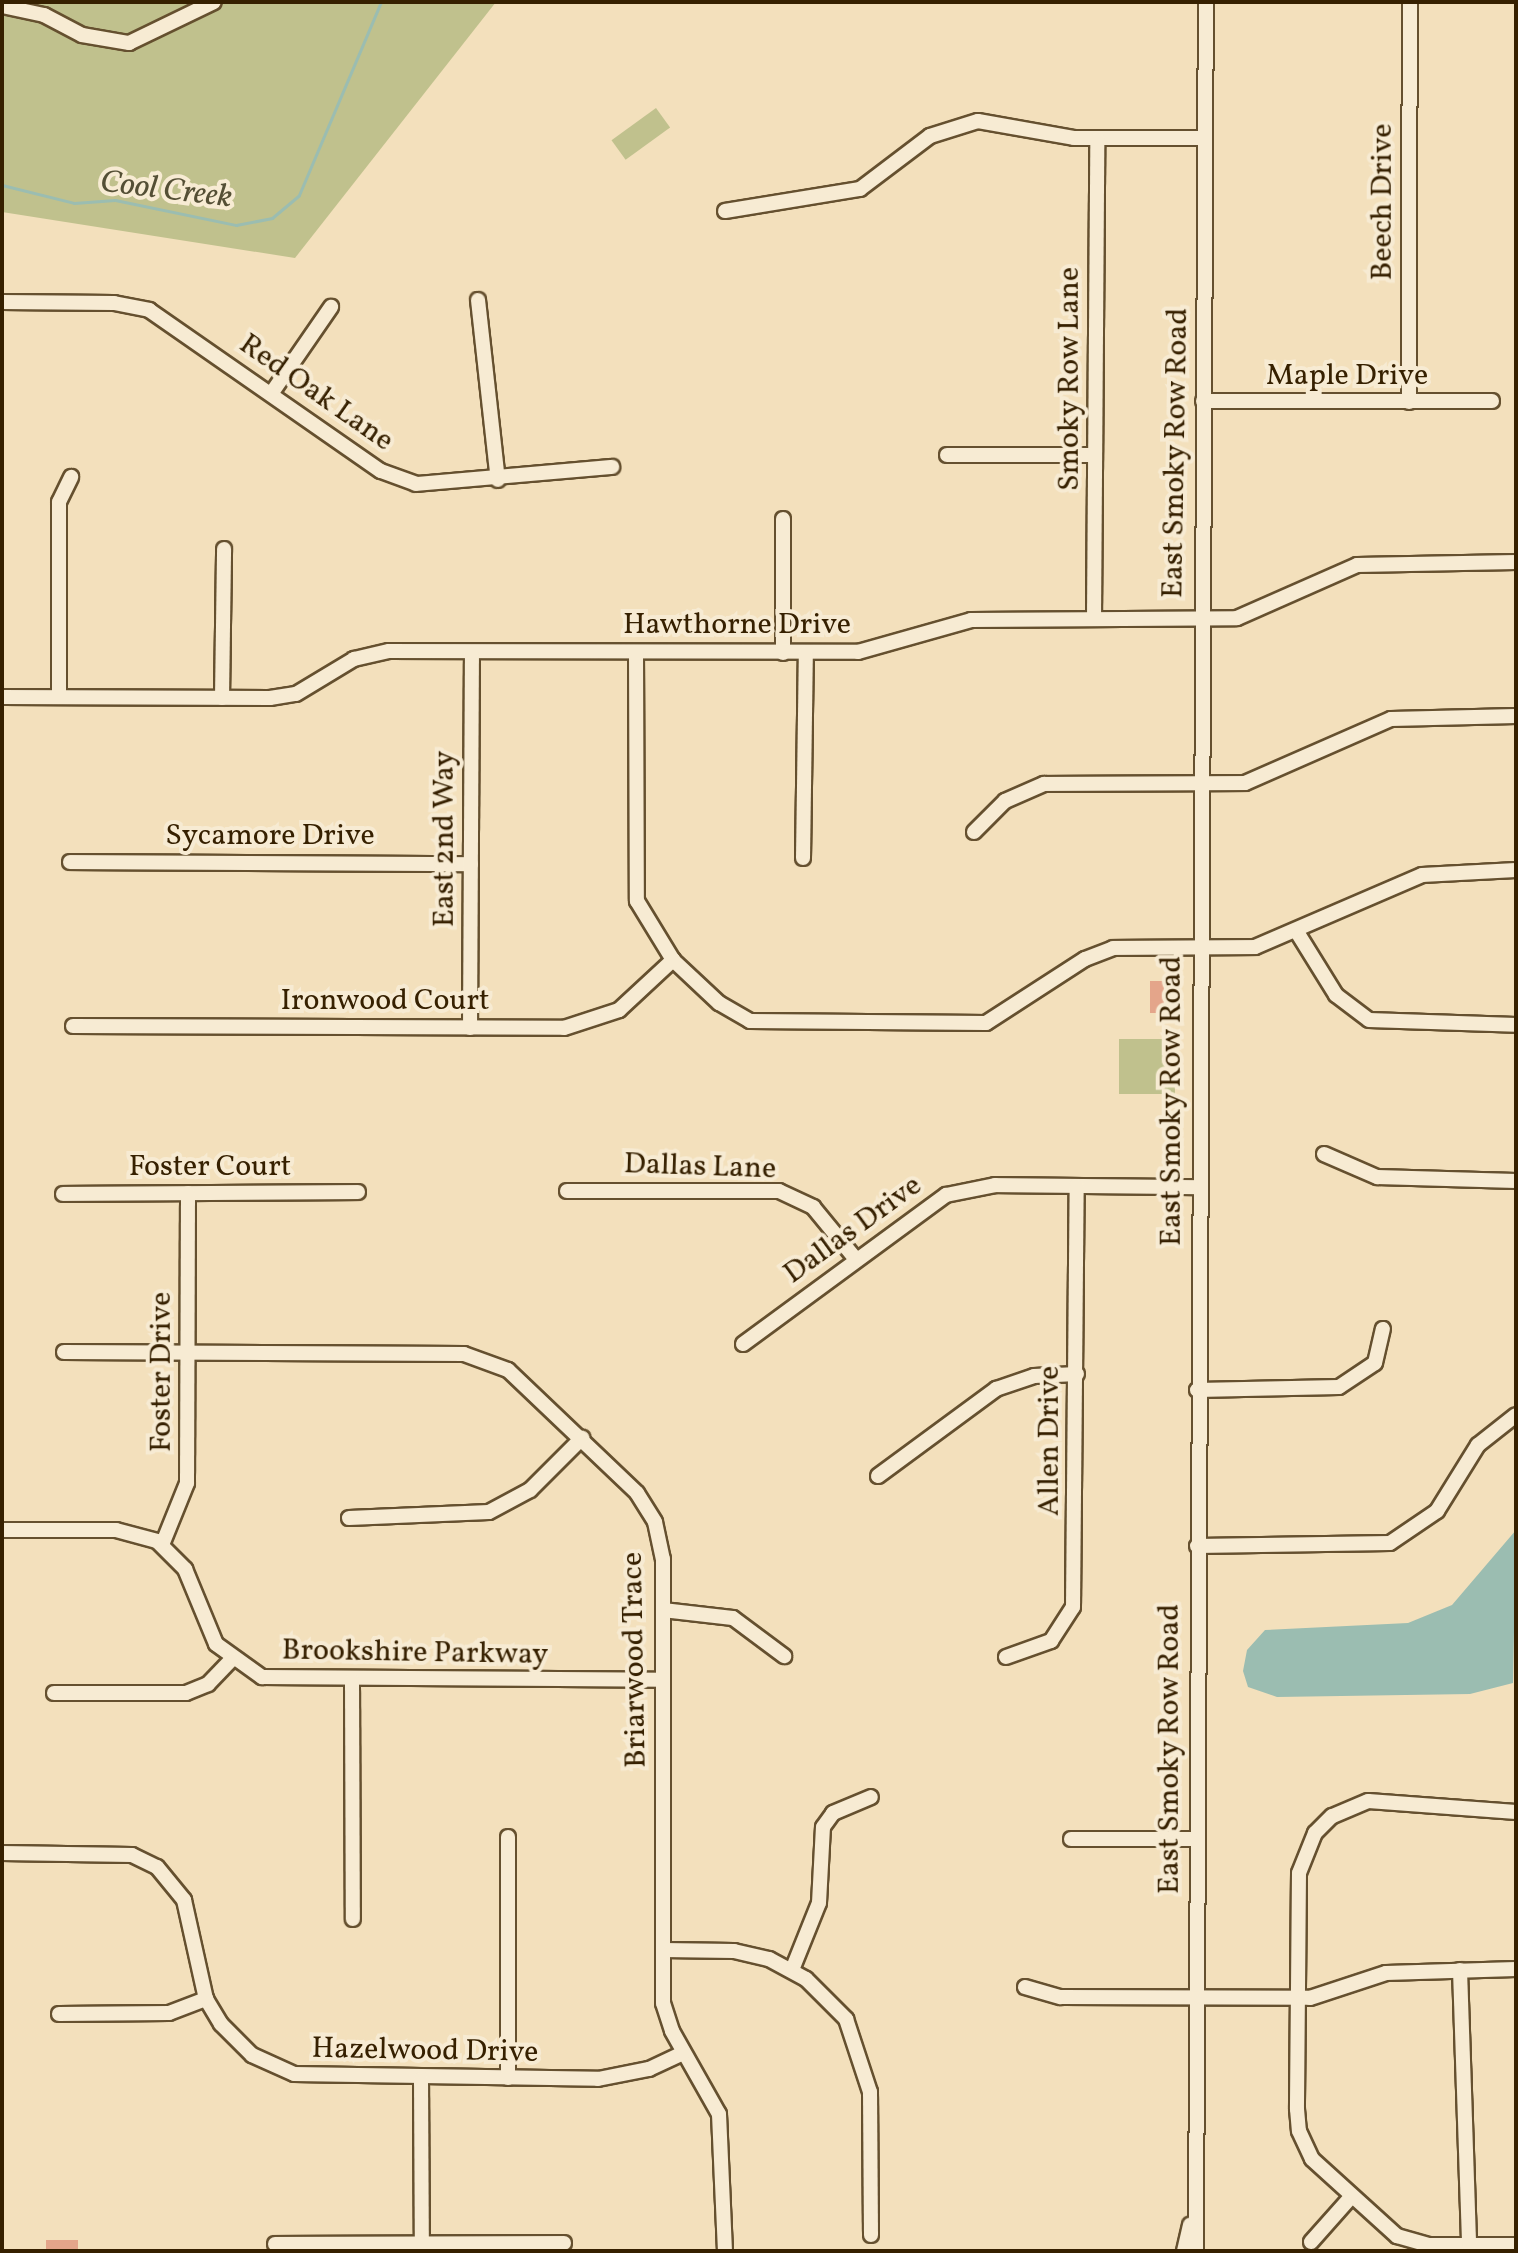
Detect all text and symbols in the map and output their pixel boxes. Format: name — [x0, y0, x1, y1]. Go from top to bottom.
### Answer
street label: Beech Drive — [1365, 124, 1401, 280]
water label: Cool Creek — [98, 164, 234, 218]
street label: Smoky Row Lane — [1052, 266, 1088, 492]
street label: East Smoky Row Road — [1155, 307, 1197, 599]
street label: Red Oak Lane — [232, 327, 400, 459]
street label: Maple Drive — [1266, 358, 1428, 394]
street label: Hawthorne Drive — [623, 607, 851, 643]
street label: East 2nd Way — [427, 750, 463, 928]
street label: Sycamore Drive — [165, 818, 375, 854]
street label: East Smoky Row Road — [1154, 955, 1190, 1247]
street label: Ironwood Court — [280, 983, 490, 1019]
street label: Dallas Lane — [623, 1146, 777, 1188]
street label: Foster Court — [129, 1149, 291, 1185]
street label: Dallas Drive — [777, 1168, 929, 1292]
street label: Foster Drive — [144, 1292, 180, 1452]
street label: Allen Drive — [1032, 1366, 1068, 1516]
street label: Briarwood Trace — [615, 1551, 655, 1769]
street label: East Smoky Row Road — [1152, 1603, 1188, 1895]
street label: Brookshire Parkway — [281, 1633, 549, 1673]
street label: Hazelwood Drive — [311, 2031, 539, 2071]

